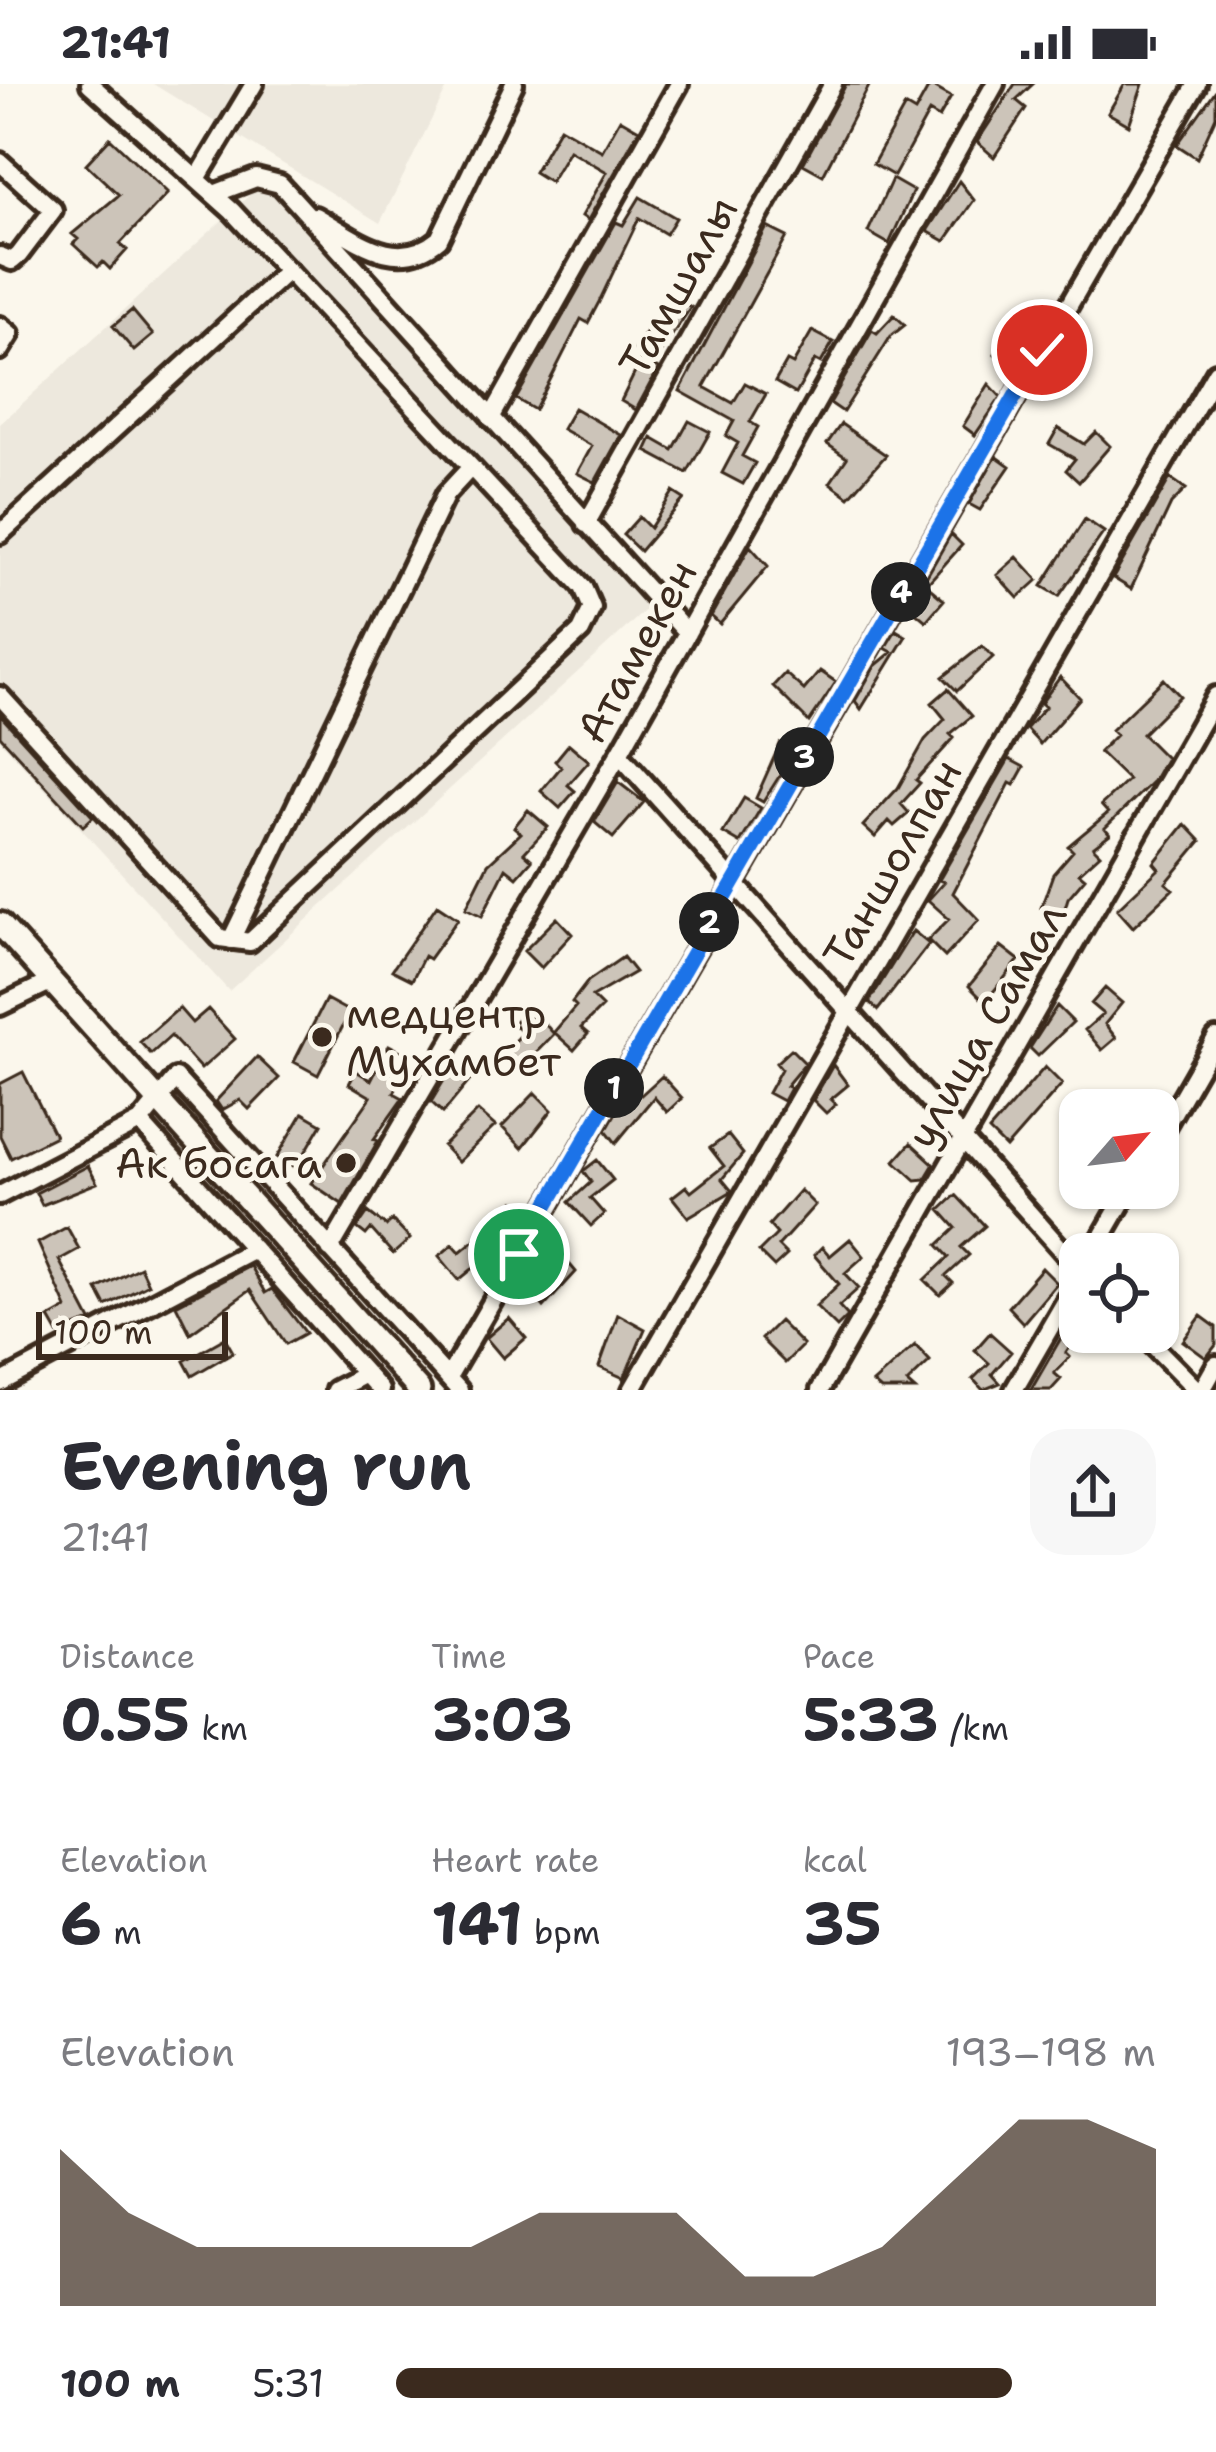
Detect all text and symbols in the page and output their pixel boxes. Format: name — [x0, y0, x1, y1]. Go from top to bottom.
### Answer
text: 21:41 — [60, 12, 171, 72]
street label: Тамшалы — [606, 186, 750, 386]
pin — [991, 299, 1093, 401]
icon: check — [1009, 317, 1075, 383]
street label: Атамекен — [563, 550, 709, 752]
pin: 4 — [871, 562, 931, 622]
text: 4 — [889, 569, 913, 614]
pin: 3 — [774, 727, 834, 787]
text: 3 — [792, 734, 816, 779]
street label: Таншолпан — [810, 749, 974, 977]
pin: 2 — [679, 892, 739, 952]
street label: улица Самал — [893, 892, 1079, 1158]
text: 2 — [697, 899, 721, 944]
place label: медцентр Мухамбет — [346, 985, 562, 1089]
marker: медцентр Мухамбет — [309, 1024, 335, 1050]
pin: 1 — [584, 1058, 644, 1118]
text: 1 — [606, 1065, 622, 1110]
north arrow — [1059, 1089, 1179, 1209]
map controls — [1059, 1089, 1179, 1353]
place label: Ак босага — [115, 1135, 322, 1191]
marker: Ак босага — [333, 1150, 359, 1176]
pin — [468, 1203, 570, 1305]
icon: arrive — [486, 1221, 552, 1287]
button: locate — [1059, 1233, 1179, 1353]
scale bar — [36, 1306, 228, 1359]
text: 100 m — [54, 1310, 153, 1355]
text: Evening run — [60, 1422, 471, 1510]
button: share — [1030, 1429, 1156, 1555]
text: 21:41 — [60, 1511, 150, 1563]
text: Distance — [60, 1634, 195, 1679]
text: Time — [431, 1634, 507, 1679]
text: Pace — [803, 1634, 875, 1679]
text: 0.55 — [60, 1679, 190, 1759]
text: 3:03 — [431, 1679, 573, 1759]
text: 5:33 — [803, 1679, 939, 1759]
text: km — [190, 1706, 248, 1751]
text: /km — [939, 1706, 1009, 1751]
text: Elevation — [60, 1838, 208, 1883]
text: Heart rate — [431, 1838, 600, 1883]
text: kcal — [803, 1838, 867, 1883]
text: 6 — [60, 1883, 102, 1963]
text: 141 — [431, 1883, 523, 1963]
text: 35 — [803, 1883, 882, 1963]
text: m — [102, 1910, 142, 1955]
text: bpm — [523, 1910, 601, 1955]
text: Elevation — [60, 2026, 235, 2078]
text: 193–198 m — [946, 2026, 1156, 2078]
text: 100 m — [60, 2357, 180, 2409]
text: 5:31 — [252, 2357, 325, 2409]

